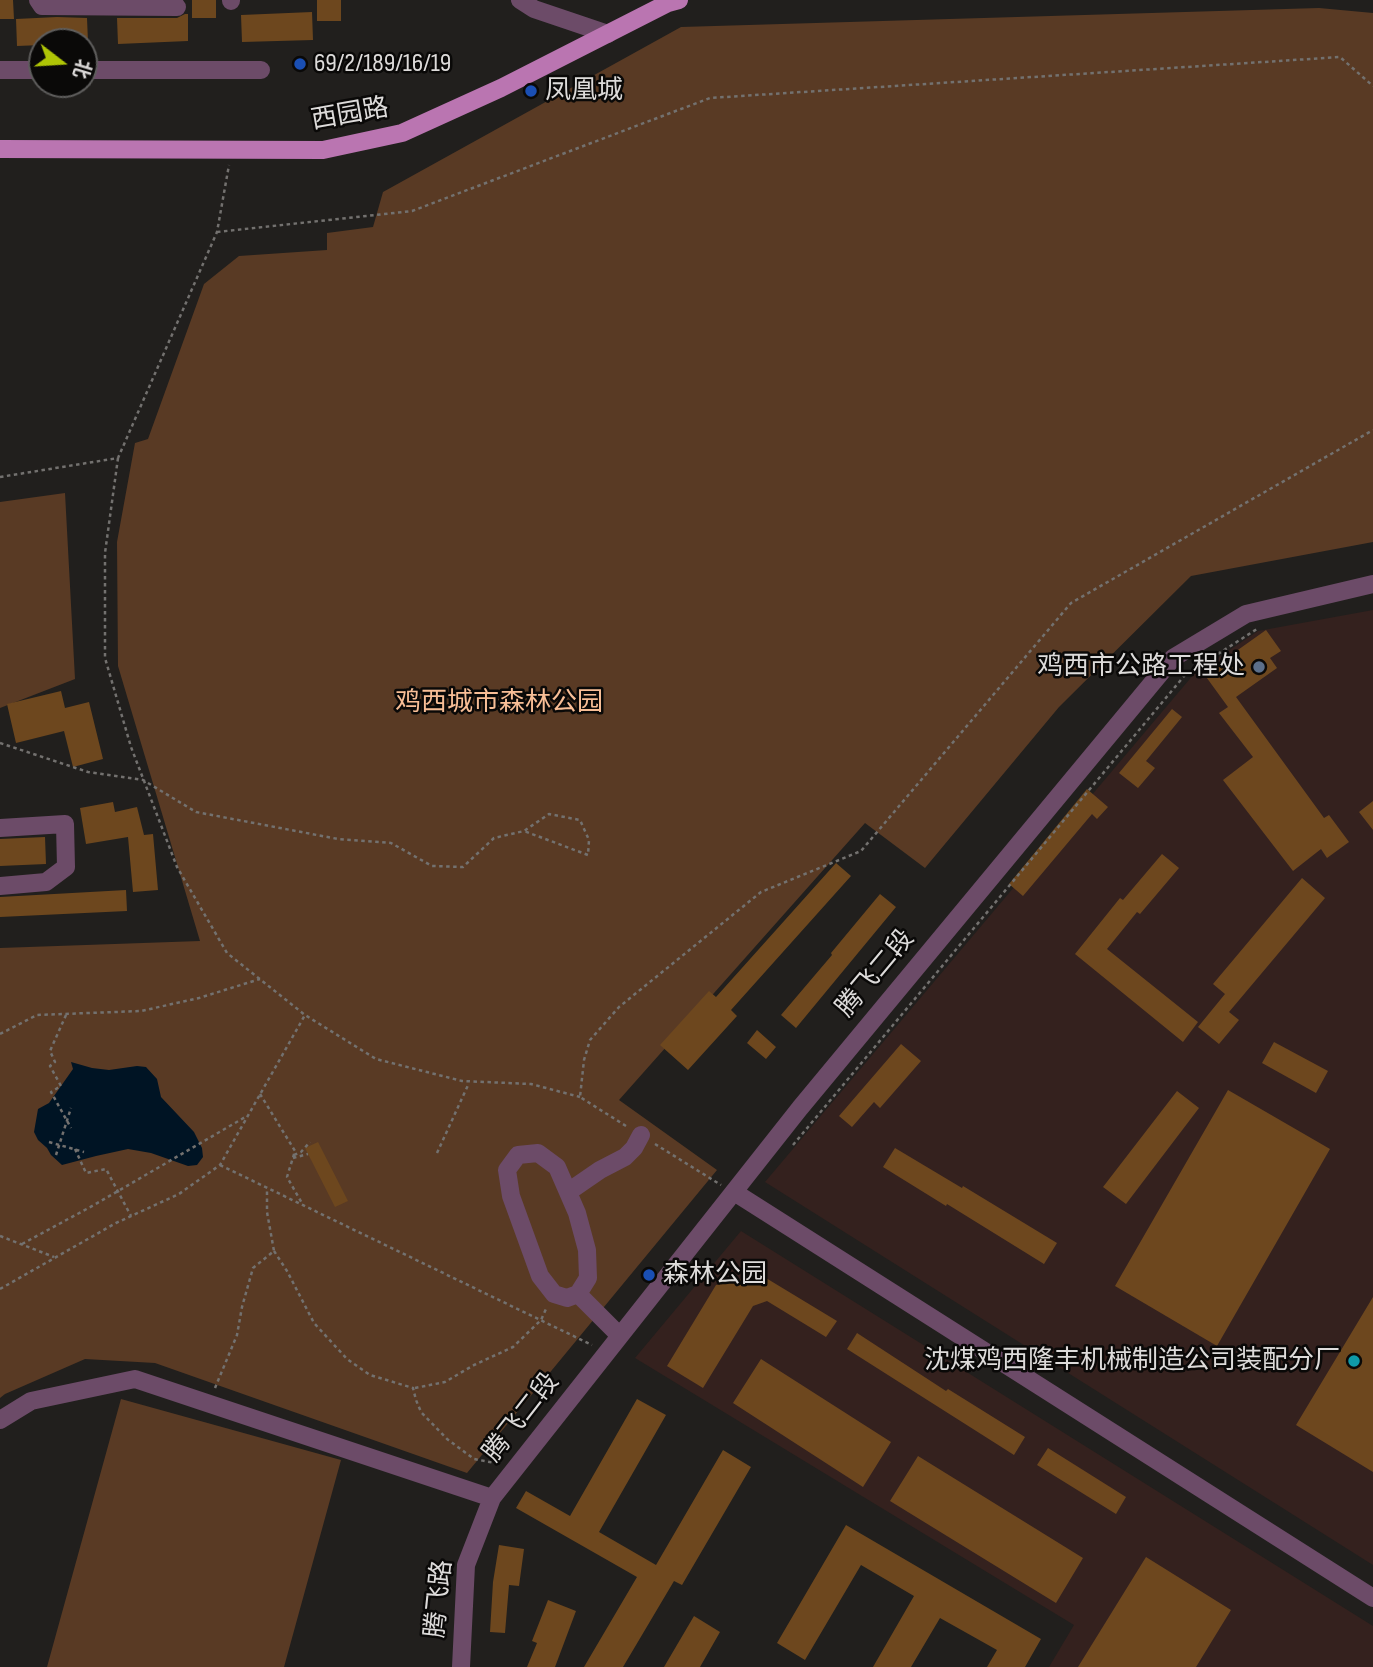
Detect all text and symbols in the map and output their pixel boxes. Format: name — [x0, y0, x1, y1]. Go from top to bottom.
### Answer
north arrow — [28, 28, 98, 98]
place label: 69/2/189/16/19 — [314, 48, 451, 80]
text: 北 — [68, 56, 95, 81]
marker: 69/2/189/16/19 — [292, 56, 308, 72]
place label: 凤凰城 — [545, 75, 623, 107]
marker: 凤凰城 — [523, 83, 539, 99]
street label: 西园路 — [309, 93, 391, 137]
place label: 鸡西市公路工程处 — [1037, 651, 1245, 683]
marker: 鸡西市公路工程处 — [1251, 659, 1267, 675]
park label: 鸡西城市森林公园 — [395, 687, 603, 719]
street label: 腾飞二段 — [831, 924, 921, 1024]
place label: 森林公园 — [663, 1259, 767, 1291]
marker: 森林公园 — [641, 1267, 657, 1283]
place label: 沈煤鸡西隆丰机械制造公司装配分厂 — [924, 1345, 1340, 1377]
marker: 沈煤鸡西隆丰机械制造公司装配分厂 — [1346, 1353, 1362, 1369]
street label: 腾飞二段 — [478, 1367, 566, 1469]
street label: 腾飞路 — [420, 1559, 460, 1639]

